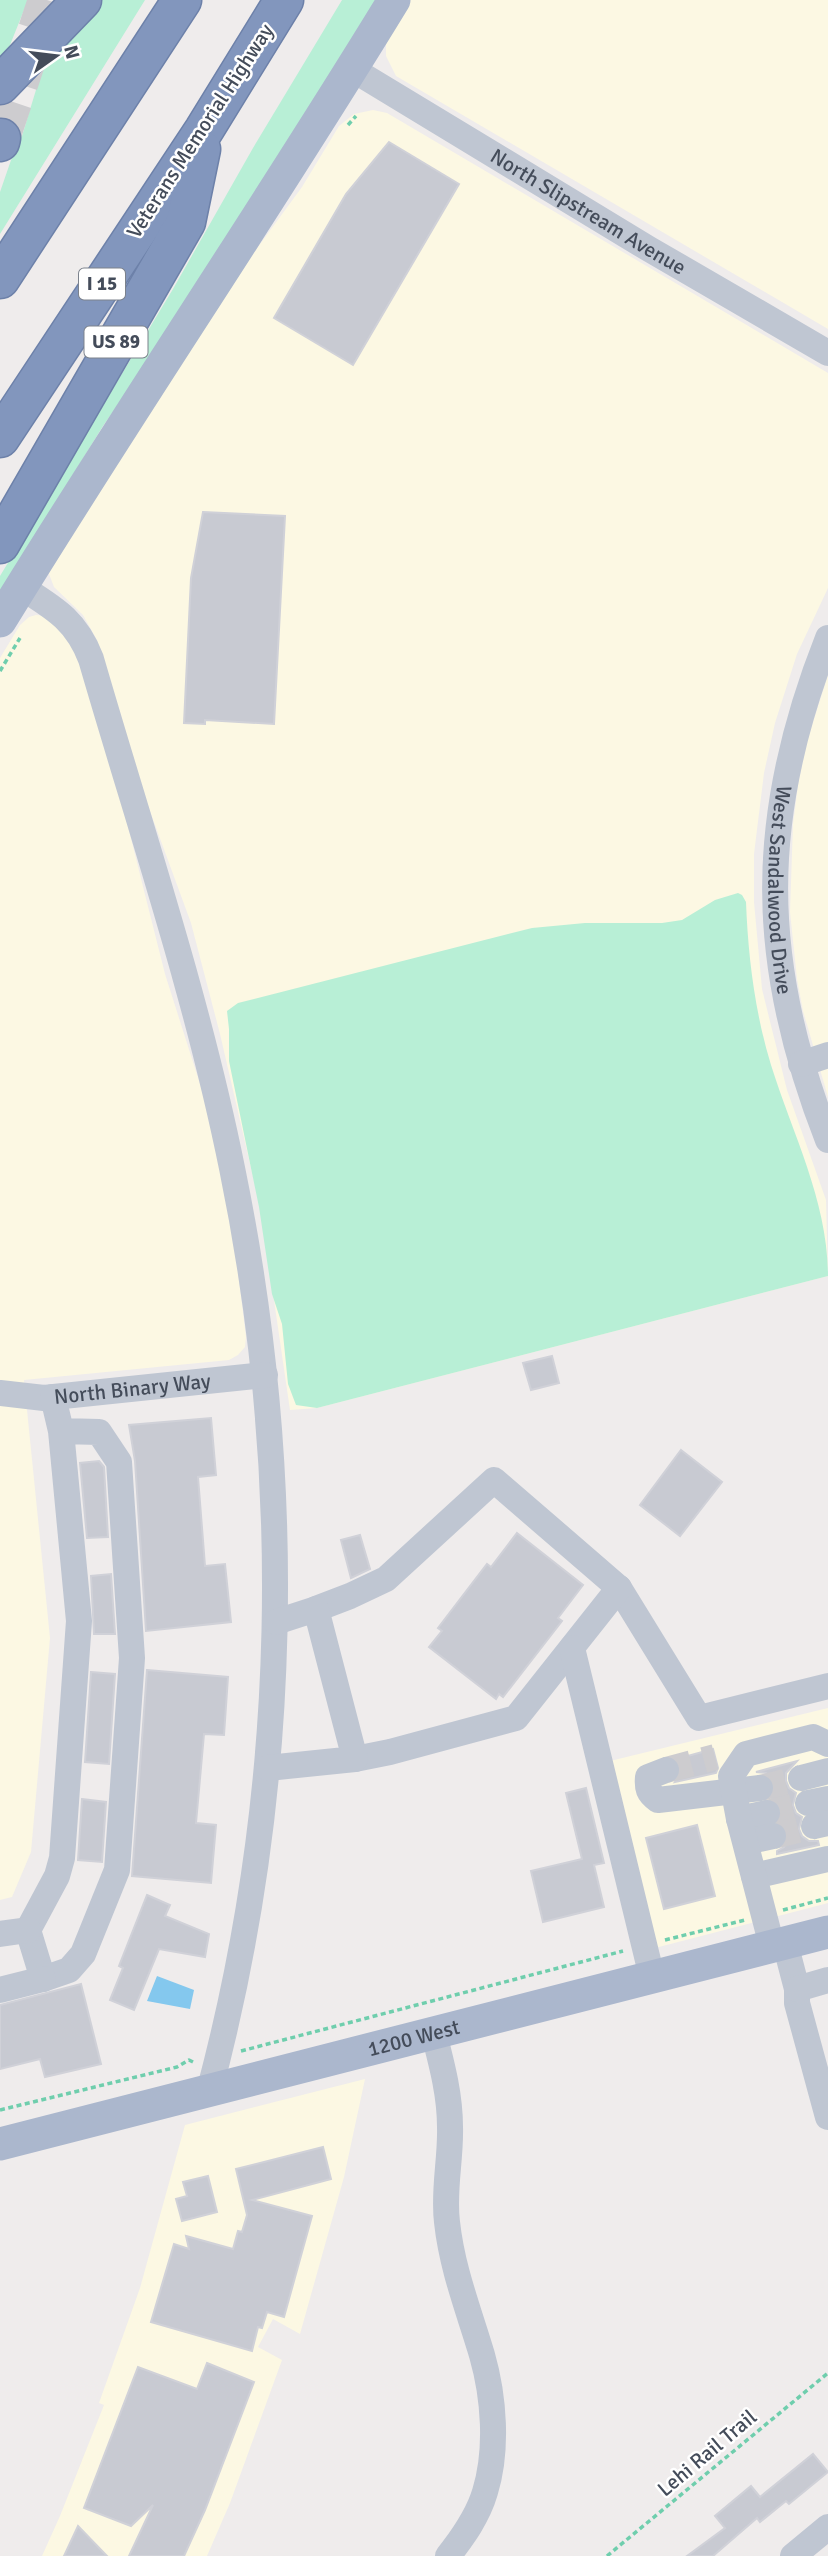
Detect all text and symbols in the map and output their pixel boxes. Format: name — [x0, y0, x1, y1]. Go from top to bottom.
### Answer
street label: Veterans Memorial Highway — [121, 19, 279, 243]
north arrow — [21, 21, 91, 91]
text: N — [58, 43, 85, 61]
street label: North Slipstream Avenue — [486, 143, 691, 281]
road number: I 15 — [79, 268, 125, 300]
road number: US 89 — [85, 326, 148, 358]
street label: West Sandalwood Drive — [762, 783, 798, 996]
street label: North Binary Way — [53, 1368, 212, 1410]
street label: 1200 West — [365, 2014, 462, 2062]
street label: Lehi Rail Trail — [652, 2404, 762, 2502]

